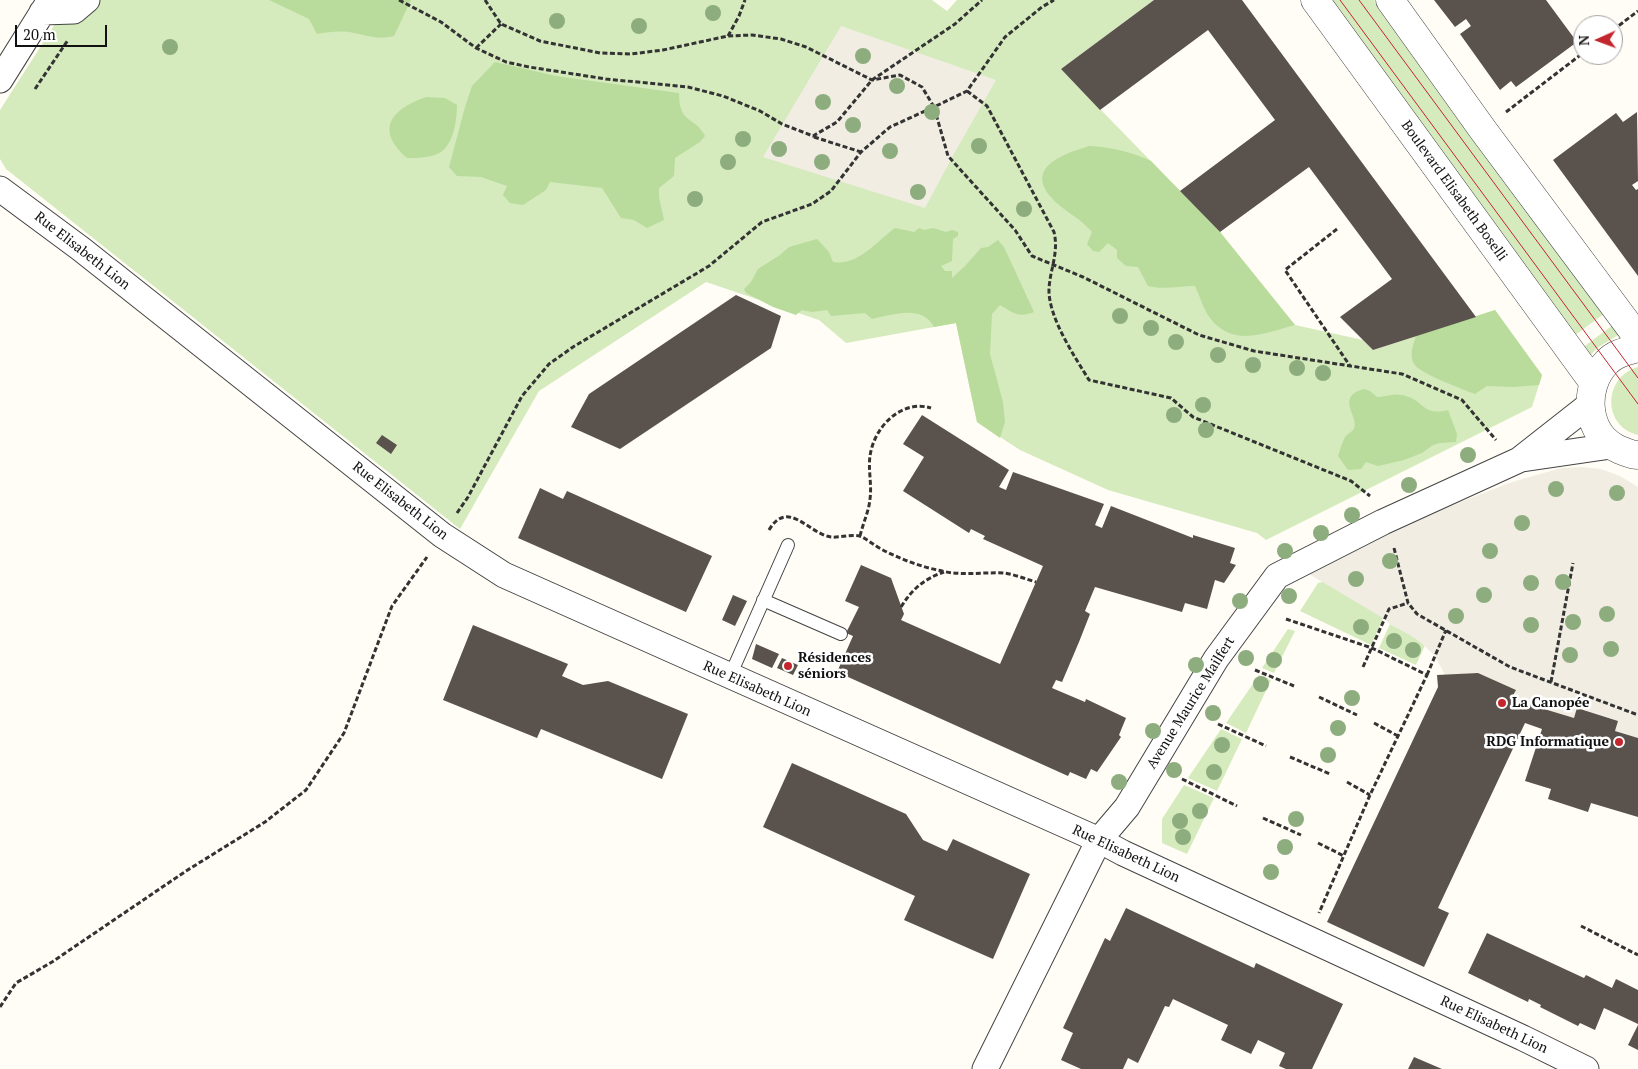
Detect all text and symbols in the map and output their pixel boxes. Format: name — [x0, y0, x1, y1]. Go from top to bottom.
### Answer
scale bar — [18, 15, 110, 47]
north arrow — [1573, 15, 1623, 65]
text: 20 m — [23, 24, 56, 44]
text: N — [1574, 35, 1593, 46]
street label: Boulevard Elisabeth Boselli — [1397, 118, 1511, 264]
street label: Rue Elisabeth Lion — [31, 209, 133, 293]
street label: Rue Elisabeth Lion — [349, 459, 451, 543]
street label: Avenue Maurice Mailfert — [1143, 634, 1239, 772]
place label: Résidences séniors — [798, 650, 871, 682]
street label: Rue Elisabeth Lion — [700, 658, 814, 720]
marker: Résidences séniors — [782, 660, 794, 672]
place label: La Canopée — [1512, 695, 1590, 711]
marker: La Canopée — [1496, 697, 1508, 709]
place label: RDG Informatique — [1486, 734, 1609, 750]
marker: RDG Informatique — [1613, 736, 1625, 748]
street label: Rue Elisabeth Lion — [1070, 822, 1182, 886]
street label: Rue Elisabeth Lion — [1438, 993, 1550, 1057]

